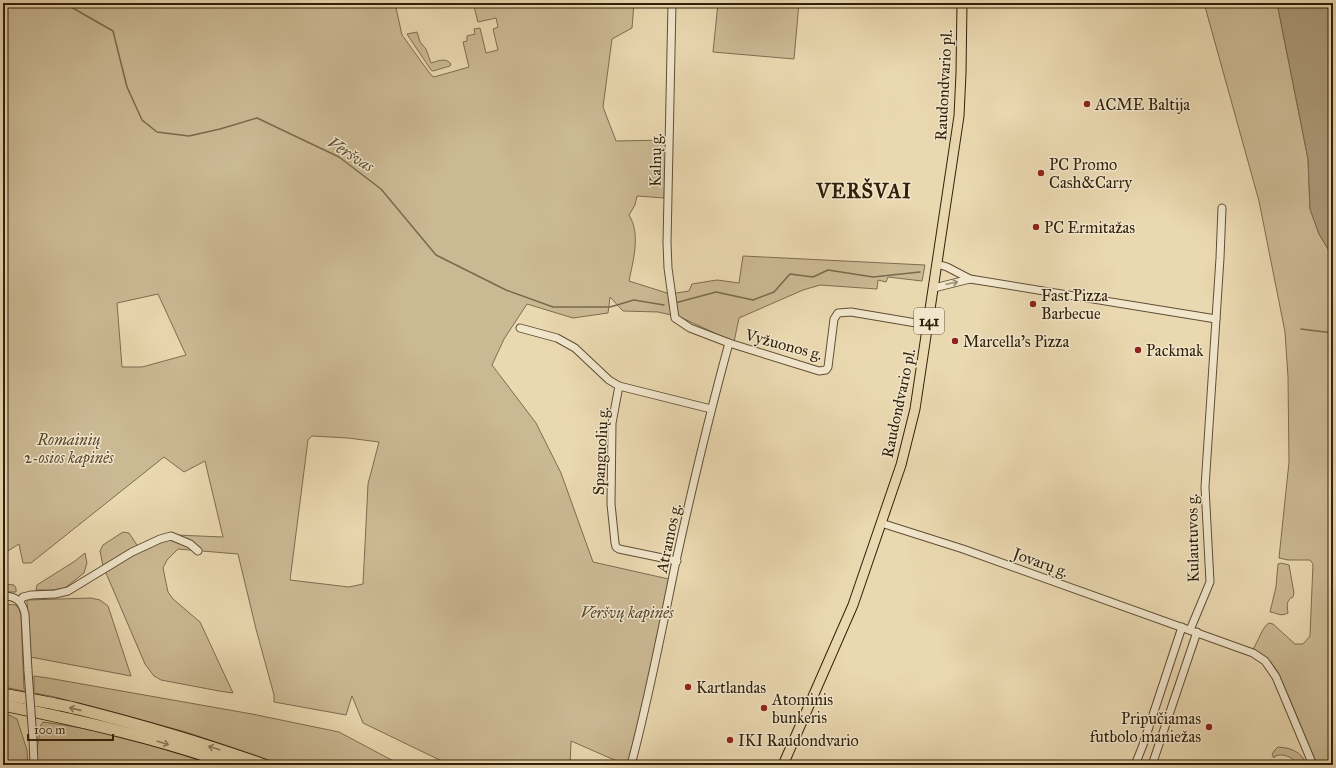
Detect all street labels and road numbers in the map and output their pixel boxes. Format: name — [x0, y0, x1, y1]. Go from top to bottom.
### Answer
street label: Raudondvario pl. — [931, 29, 956, 141]
street label: Kalnų g. — [646, 133, 666, 187]
road number: 141 — [914, 308, 944, 334]
street label: Vyžuonos g. — [742, 325, 825, 365]
street label: Raudondvario pl. — [878, 347, 919, 460]
street label: Spanguolių g. — [589, 406, 613, 496]
street label: Kulautuvos g. — [1182, 493, 1204, 583]
street label: Atramos g. — [652, 502, 686, 576]
street label: Jovarų g. — [1008, 543, 1071, 582]

